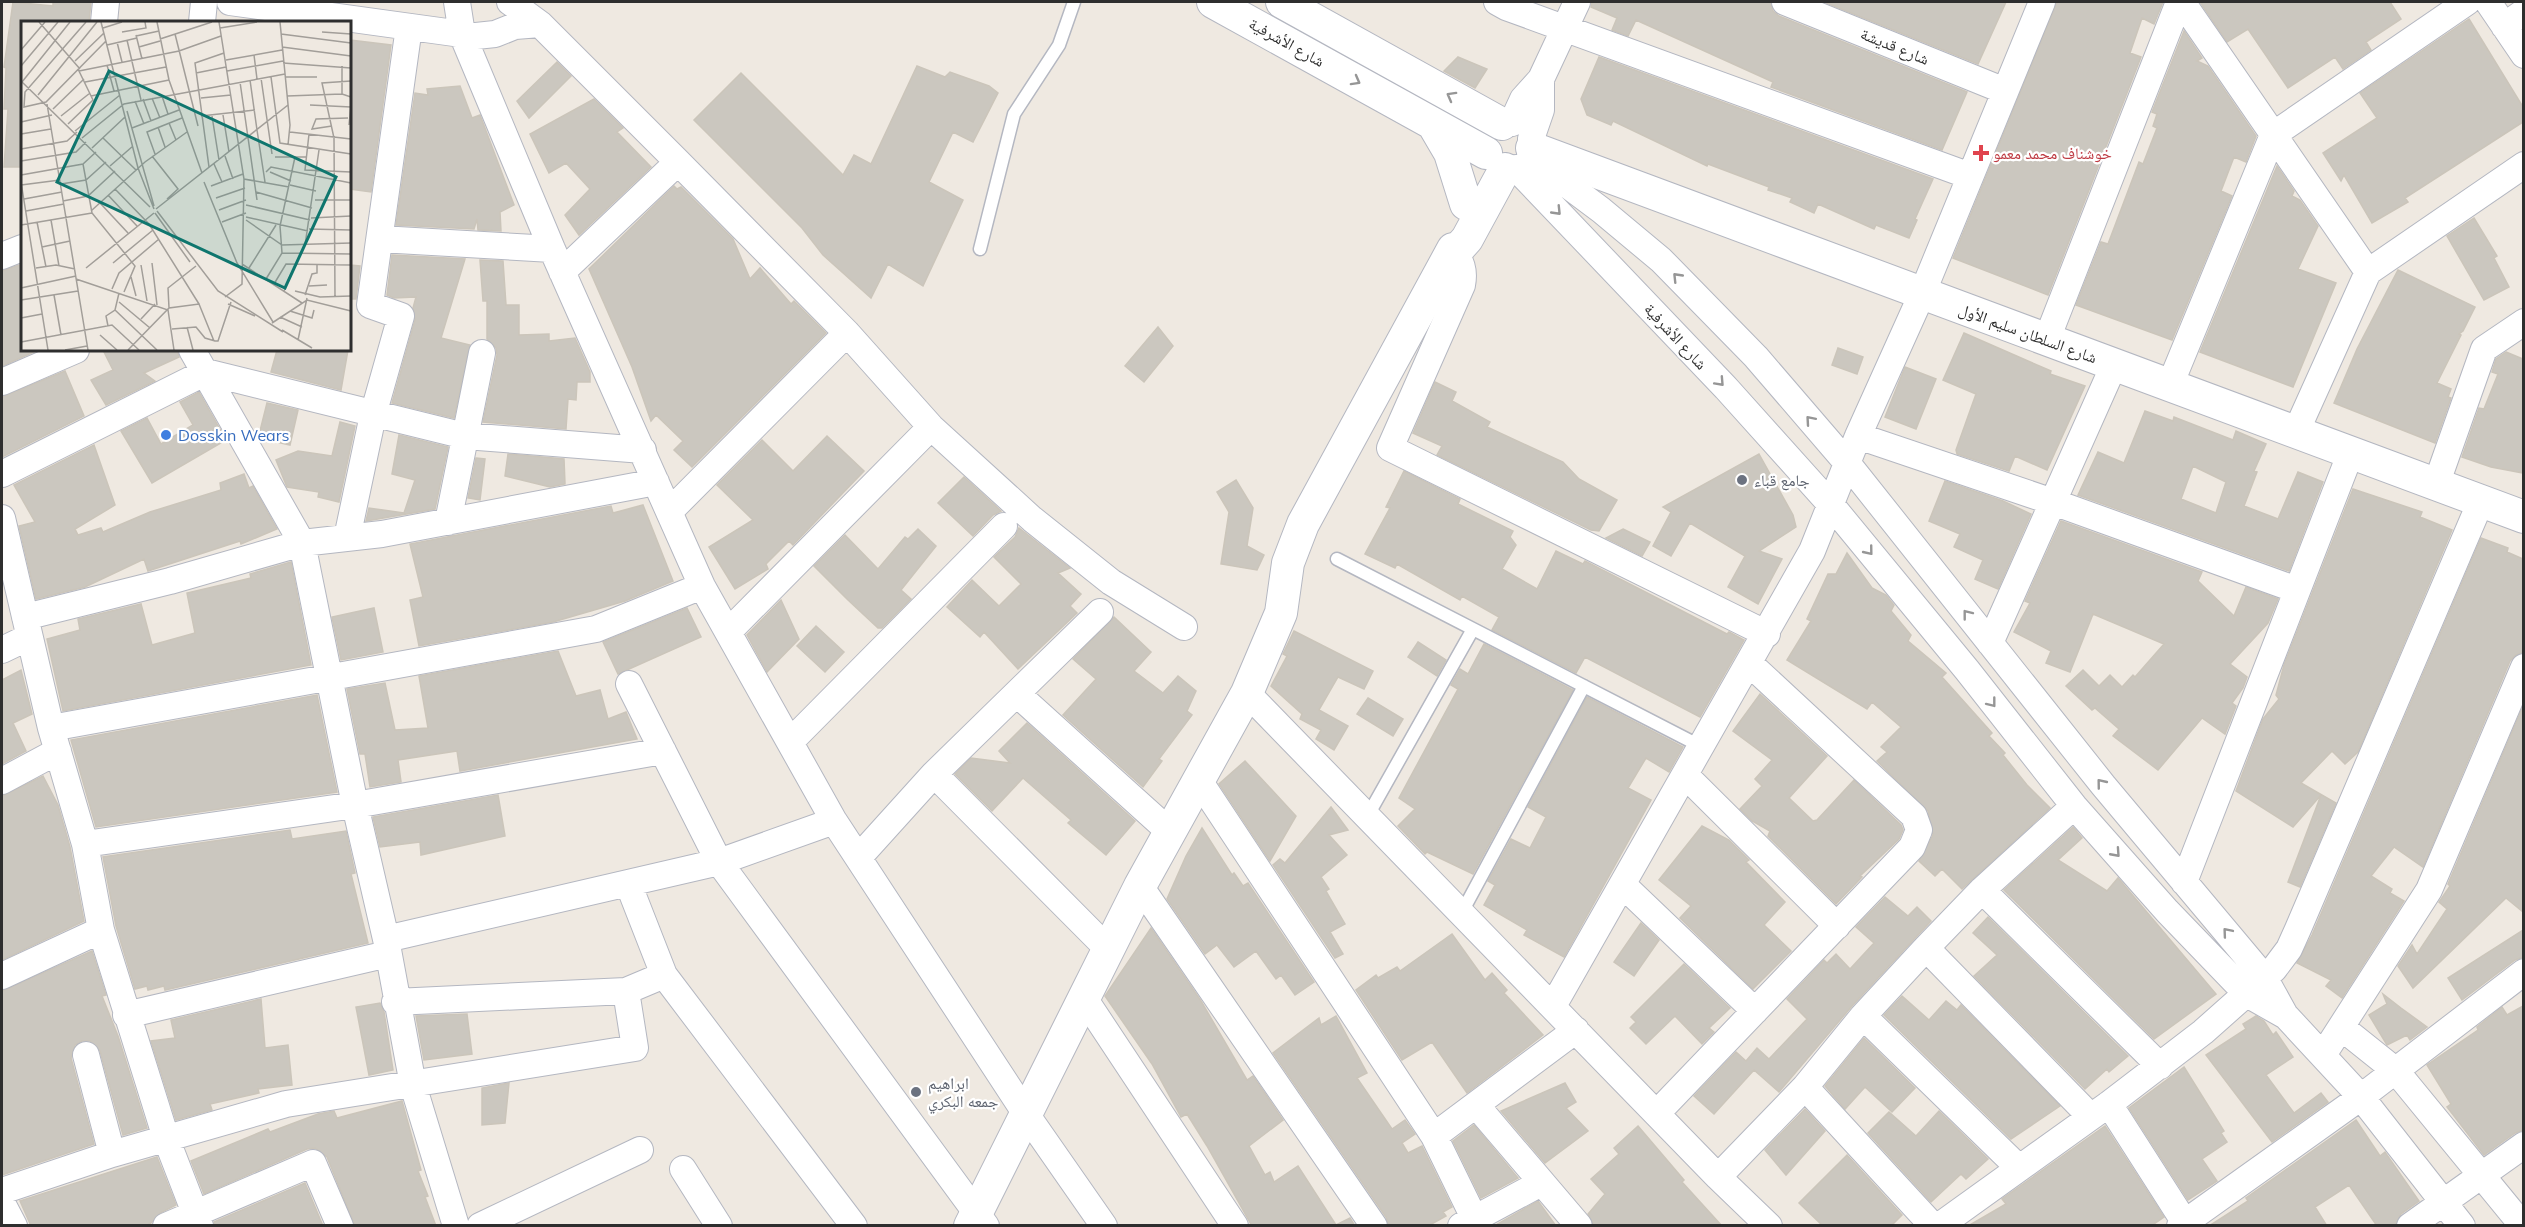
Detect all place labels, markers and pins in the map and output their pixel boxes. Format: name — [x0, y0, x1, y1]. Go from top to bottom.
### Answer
place label: خوشناف محمد معمو — [1993, 143, 2112, 163]
marker: خوشناف محمد معمو — [1974, 146, 1988, 160]
place label: Dosskin Wears — [178, 425, 289, 445]
marker: Dosskin Wears — [159, 428, 173, 442]
place label: جامع قباء — [1754, 470, 1810, 491]
marker: جامع قباء — [1735, 473, 1749, 487]
place label: ابراهيم جمعه البكري — [928, 1073, 998, 1114]
marker: ابراهيم جمعه البكري — [909, 1085, 923, 1099]

